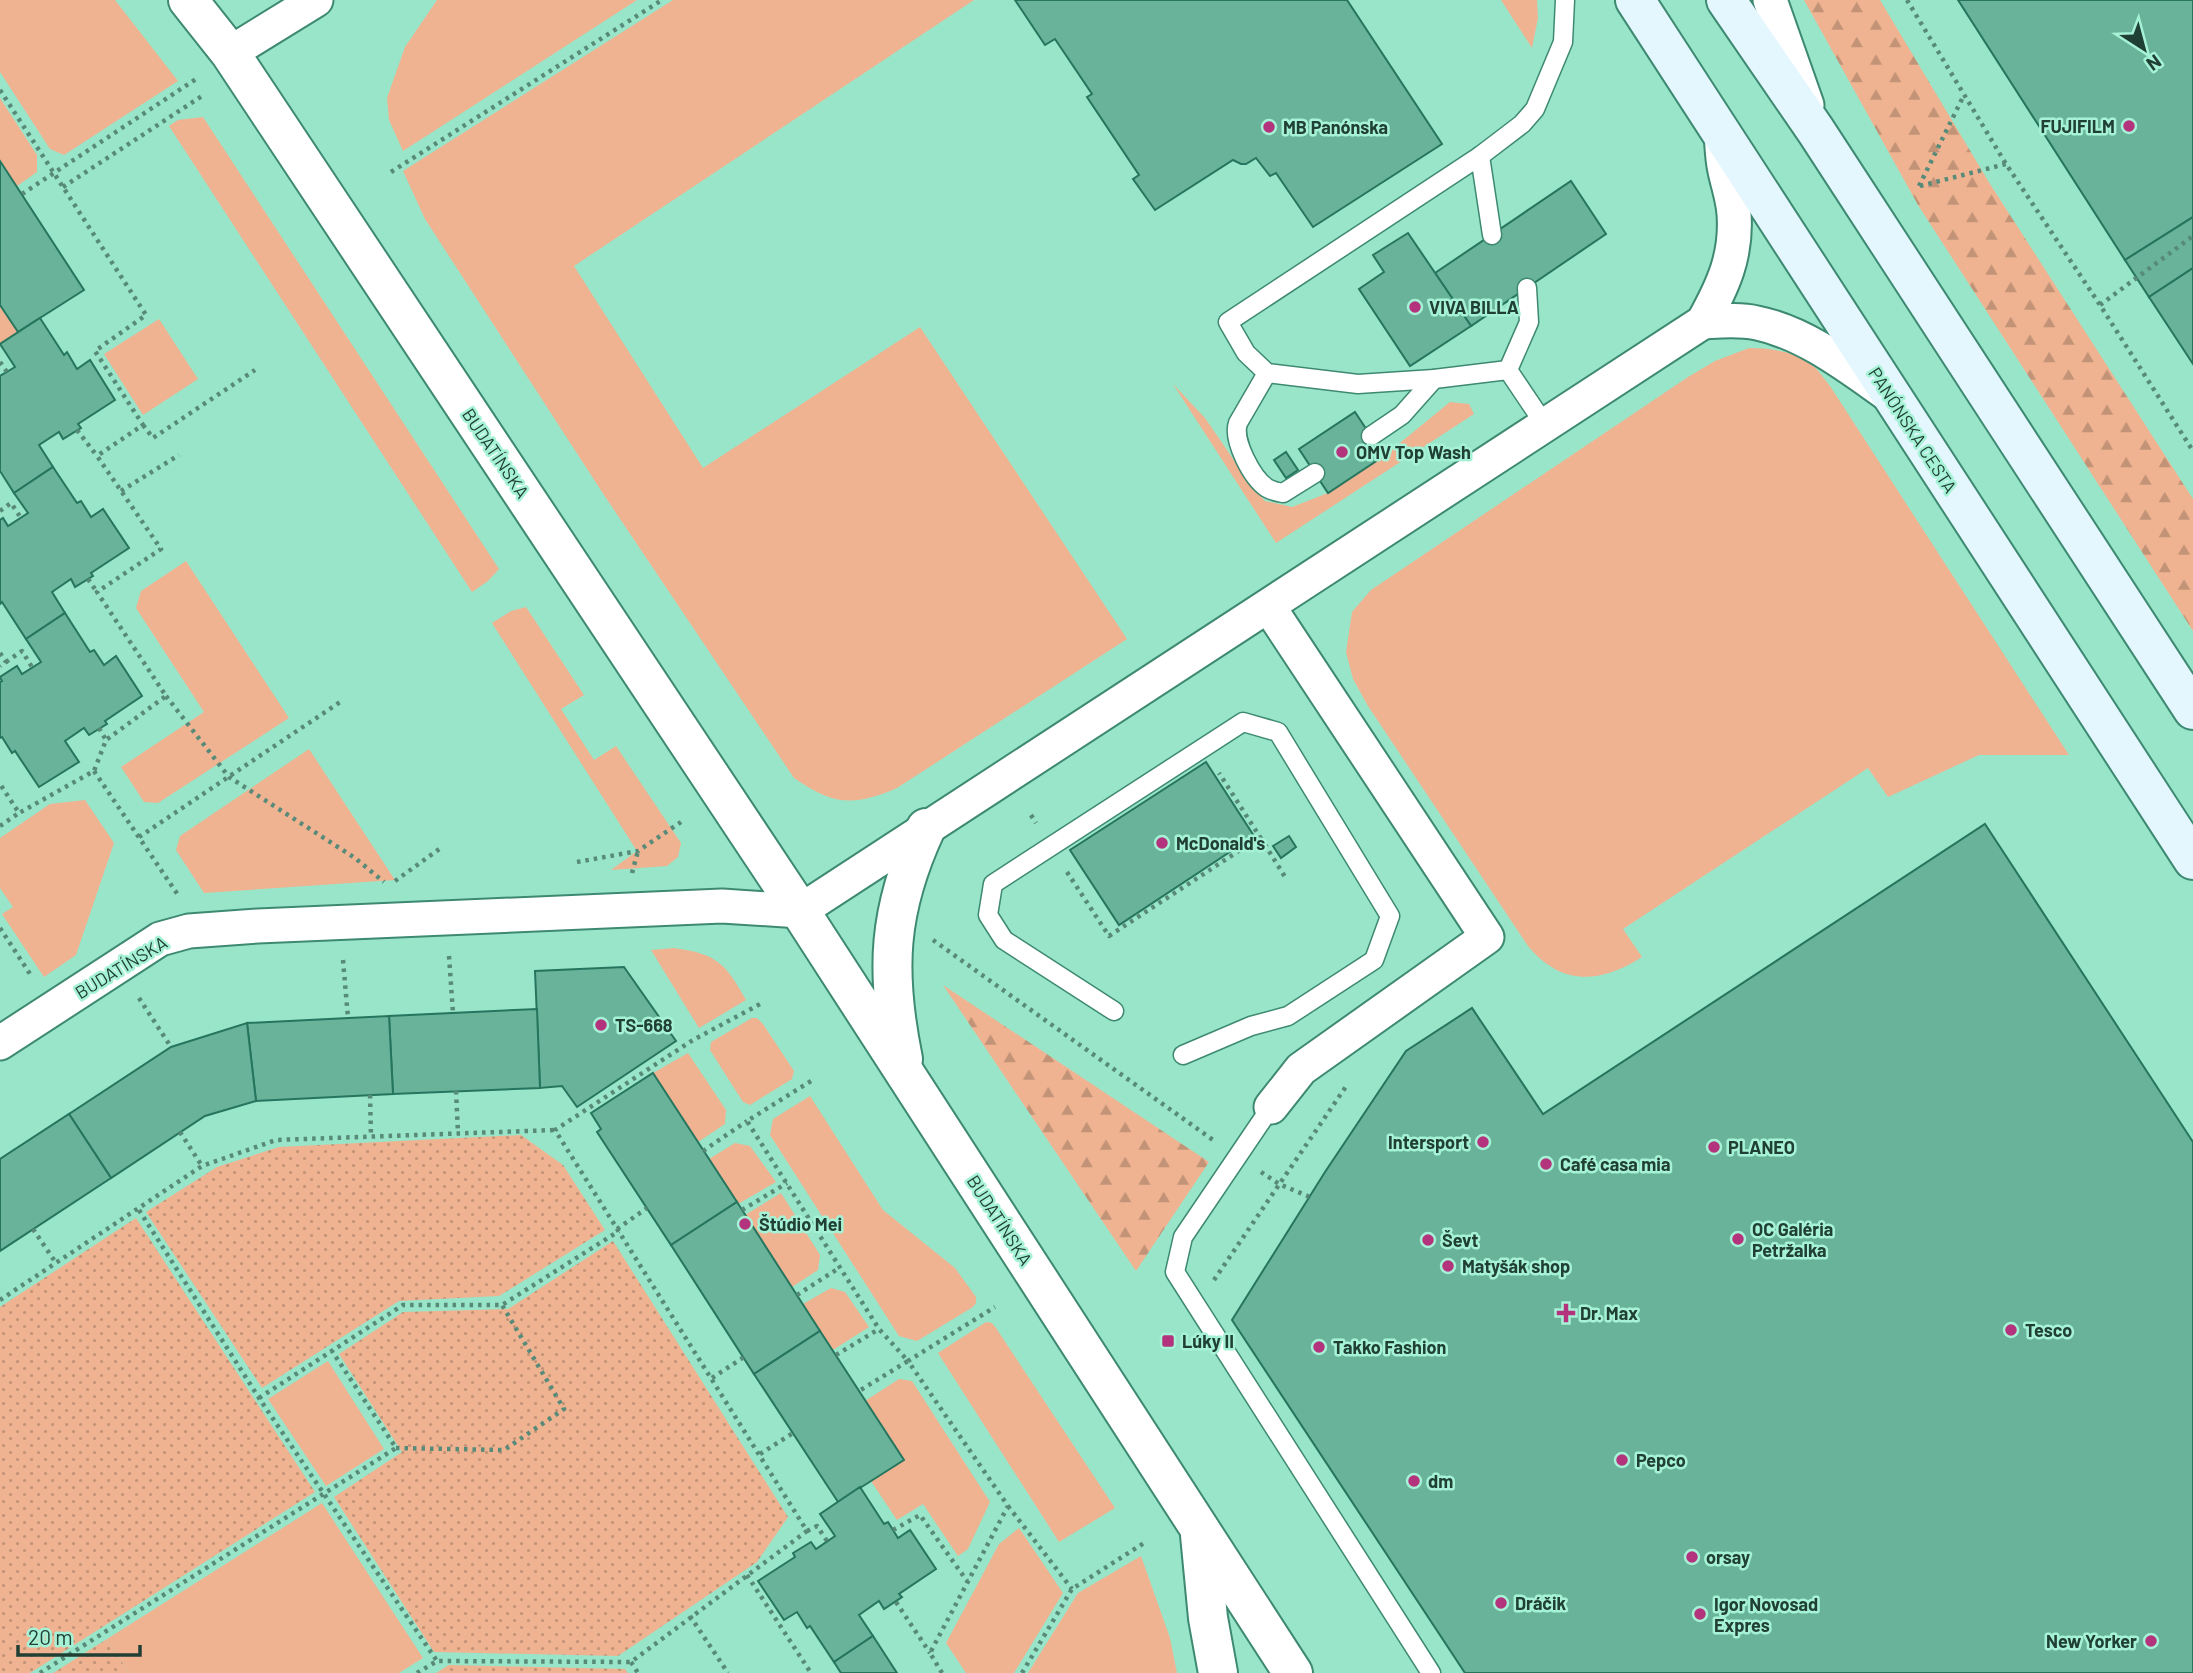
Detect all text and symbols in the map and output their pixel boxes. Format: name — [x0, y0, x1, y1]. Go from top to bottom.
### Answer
north arrow — [2109, 14, 2179, 84]
text: N — [2142, 50, 2166, 76]
place label: FUJIFILM — [2040, 115, 2115, 137]
place label: MB Panónska — [1283, 116, 1388, 138]
marker: FUJIFILM — [2121, 118, 2137, 134]
marker: MB Panónska — [1261, 119, 1277, 135]
place label: VIVA BILLA — [1429, 296, 1519, 318]
marker: VIVA BILLA — [1407, 299, 1423, 315]
street label: PANÓNSKA CESTA — [1864, 363, 1962, 497]
street label: BUDATÍNSKA — [458, 404, 534, 502]
place label: OMV Top Wash — [1356, 441, 1471, 463]
marker: OMV Top Wash — [1334, 444, 1350, 460]
place label: McDonald's — [1176, 832, 1265, 854]
marker: McDonald's — [1154, 835, 1170, 851]
street label: BUDATÍNSKA — [71, 931, 171, 1003]
place label: TS-668 — [615, 1014, 673, 1036]
marker: TS-668 — [593, 1017, 609, 1033]
place label: Intersport — [1388, 1131, 1469, 1153]
marker: Intersport — [1475, 1134, 1491, 1150]
place label: PLANEO — [1728, 1136, 1795, 1158]
marker: PLANEO — [1706, 1139, 1722, 1155]
place label: Café casa mia — [1560, 1153, 1670, 1175]
marker: Café casa mia — [1538, 1156, 1554, 1172]
street label: BUDATÍNSKA — [963, 1171, 1037, 1269]
place label: Štúdio Mei — [759, 1213, 842, 1235]
marker: Štúdio Mei — [737, 1216, 753, 1232]
place label: OC Galéria Petržalka — [1752, 1218, 1833, 1261]
place label: Ševt — [1442, 1229, 1478, 1251]
marker: OC Galéria Petržalka — [1730, 1231, 1746, 1247]
marker: Ševt — [1420, 1232, 1436, 1248]
place label: Matyšák shop — [1462, 1255, 1570, 1277]
marker: Matyšák shop — [1440, 1258, 1456, 1274]
place label: Dr. Max — [1580, 1302, 1638, 1324]
marker: Dr. Max — [1558, 1305, 1574, 1321]
place label: Tesco — [2025, 1319, 2072, 1341]
marker: Tesco — [2003, 1322, 2019, 1338]
place label: Lúky II — [1182, 1330, 1234, 1352]
marker: Lúky II — [1160, 1333, 1176, 1349]
place label: Takko Fashion — [1333, 1336, 1446, 1358]
marker: Takko Fashion — [1311, 1339, 1327, 1355]
place label: Pepco — [1636, 1449, 1686, 1471]
marker: Pepco — [1614, 1452, 1630, 1468]
place label: dm — [1428, 1470, 1453, 1492]
marker: dm — [1406, 1473, 1422, 1489]
place label: orsay — [1706, 1546, 1750, 1568]
marker: orsay — [1684, 1549, 1700, 1565]
place label: Dráčik — [1515, 1592, 1567, 1614]
place label: Igor Novosad Expres — [1714, 1593, 1818, 1636]
marker: Dráčik — [1493, 1595, 1509, 1611]
marker: Igor Novosad Expres — [1692, 1606, 1708, 1622]
scale bar — [18, 1614, 140, 1658]
text: 20 m — [28, 1624, 73, 1649]
place label: New Yorker — [2046, 1630, 2137, 1652]
marker: New Yorker — [2143, 1633, 2159, 1649]

